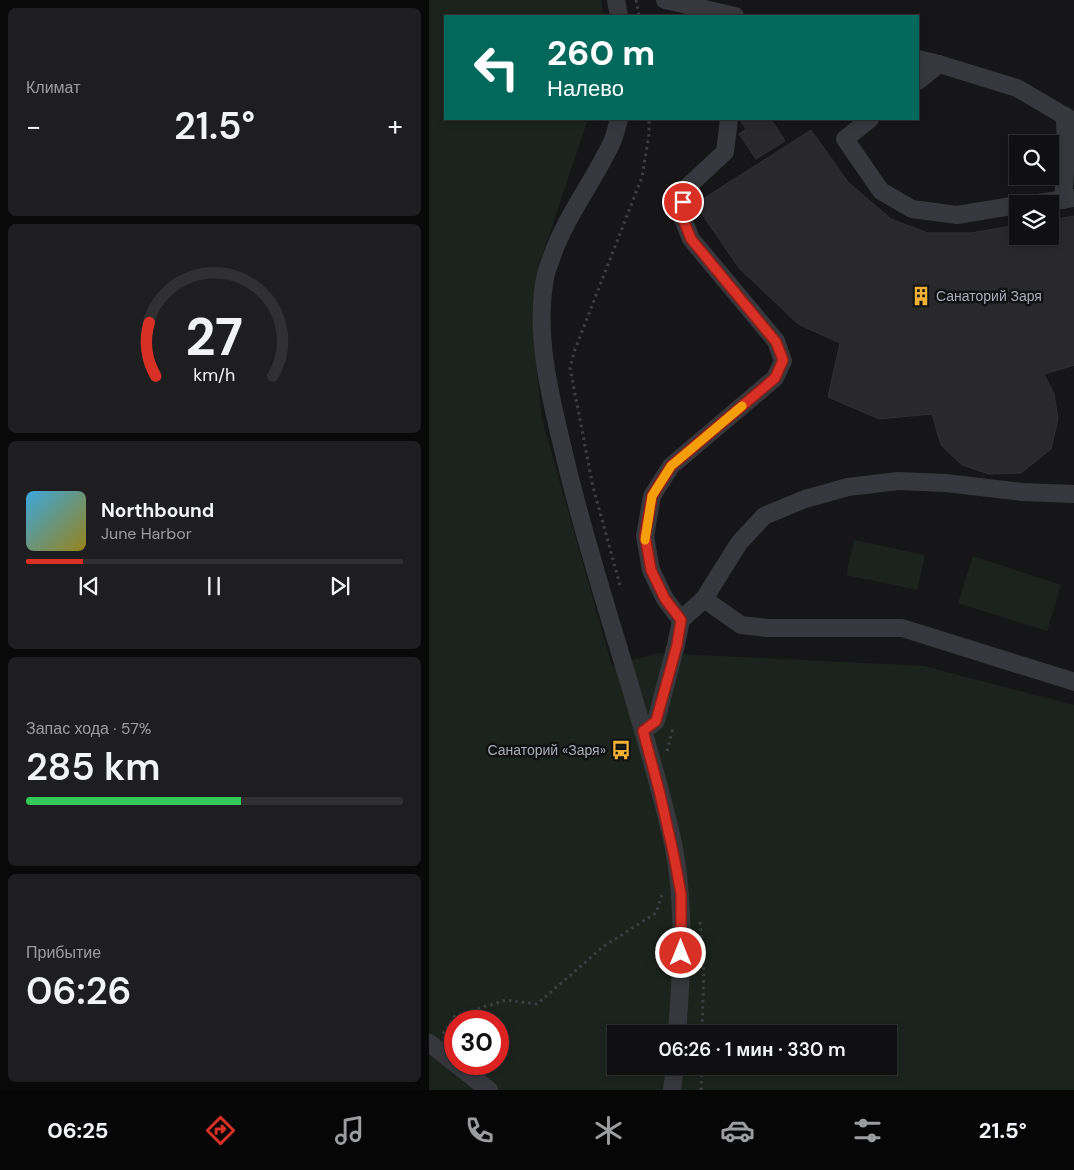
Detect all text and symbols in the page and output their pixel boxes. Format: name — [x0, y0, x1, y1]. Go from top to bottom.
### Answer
text: 260 m — [547, 30, 655, 76]
icon: left — [464, 35, 529, 100]
text: Налево — [547, 74, 624, 103]
text: Климат — [26, 77, 80, 98]
text: 21.5° — [174, 101, 255, 151]
text: − — [26, 108, 41, 145]
text: + — [388, 108, 403, 145]
map controls — [1009, 135, 1059, 245]
button: search — [1009, 135, 1059, 185]
pin — [662, 181, 704, 223]
icon: arrive — [669, 188, 697, 216]
button: layers — [1009, 195, 1059, 245]
building icon: Санаторий Заря — [910, 285, 932, 307]
place label: Санаторий Заря — [936, 287, 1042, 305]
text: 27 — [186, 303, 243, 371]
text: km/h — [193, 363, 236, 387]
text: Northbound — [101, 498, 214, 523]
text: June Harbor — [101, 523, 192, 544]
icon: previous — [75, 572, 103, 600]
icon: pause — [200, 572, 228, 600]
icon: next — [326, 572, 354, 600]
text: Запас хода · 57% — [26, 718, 151, 739]
bus stop icon: Санаторий «Заря» — [610, 739, 632, 761]
place label: Санаторий «Заря» — [487, 741, 606, 759]
text: 285 km — [26, 742, 160, 792]
position arrow — [654, 926, 706, 978]
text: Прибытие — [26, 942, 101, 963]
text: 06:26 — [26, 966, 132, 1016]
speed limit sign: 30 — [444, 1010, 509, 1075]
text: 06:26 · 1 мин · 330 m — [658, 1037, 846, 1062]
icon: directions — [203, 1113, 238, 1148]
icon: music — [332, 1113, 367, 1148]
icon: phone — [462, 1113, 497, 1148]
icon: climate — [591, 1113, 626, 1148]
icon: car — [720, 1113, 755, 1148]
icon: filters — [850, 1113, 885, 1148]
text: 06:25 — [47, 1116, 109, 1145]
text: 21.5° — [979, 1116, 1027, 1145]

